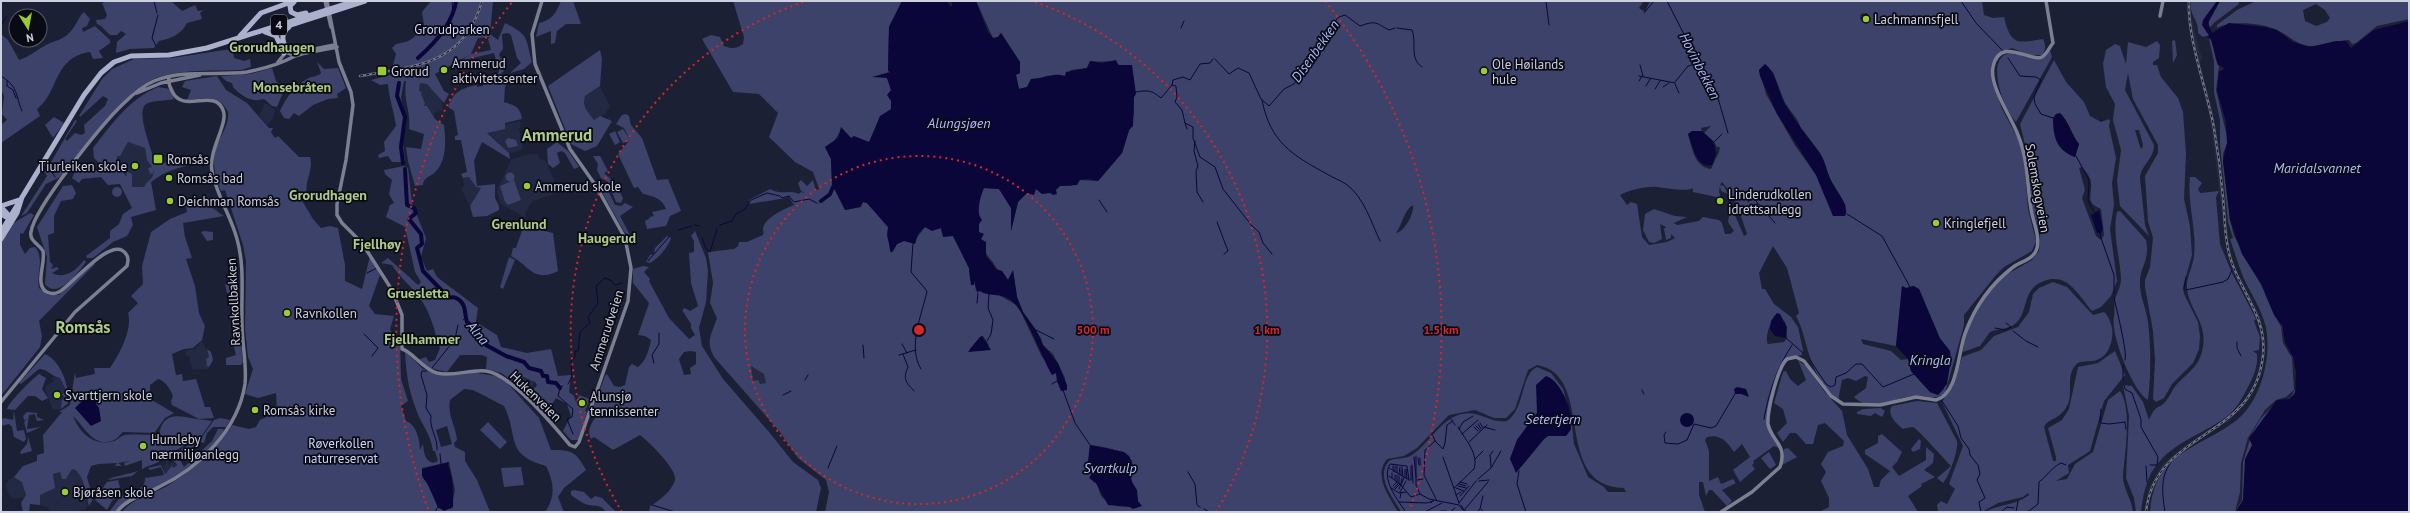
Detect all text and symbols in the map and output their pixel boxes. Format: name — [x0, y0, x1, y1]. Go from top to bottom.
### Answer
north arrow — [8, 8, 48, 48]
place label: Lachmannsfjell — [1874, 11, 1959, 28]
marker: Lachmannsfjell — [1861, 14, 1871, 24]
road number: 4 — [271, 15, 287, 35]
water label: Disenbekken — [1287, 17, 1343, 85]
park label: Grorudparken — [414, 21, 490, 38]
text: N — [25, 30, 35, 45]
water label: Hovinbekken — [1675, 30, 1725, 102]
district label: Grorudhaugen — [229, 38, 315, 56]
place label: Ammerud aktivitetssenter — [452, 55, 538, 87]
place label: Ole Høilands hule — [1492, 56, 1564, 88]
place label: Grorud — [391, 63, 429, 80]
marker: Grorud — [376, 65, 388, 77]
marker: Ammerud aktivitetssenter — [439, 65, 449, 75]
marker: Ole Høilands hule — [1479, 66, 1489, 76]
district label: Monsebråten — [253, 78, 331, 96]
water label: Alungsjøen — [927, 114, 990, 132]
district label: Ammerud — [522, 124, 592, 146]
street label: Solemskogveien — [2021, 142, 2054, 234]
place label: Romsås — [167, 151, 209, 168]
marker: Romsås — [152, 153, 164, 165]
place label: Tiurleiken skole — [39, 158, 127, 175]
water label: Maridalsvannet — [2273, 159, 2361, 177]
marker: Tiurleiken skole — [130, 161, 140, 171]
place label: Romsås bad — [177, 170, 243, 187]
marker: Romsås bad — [164, 173, 174, 183]
place label: Ammerud skole — [535, 178, 621, 195]
marker: Ammerud skole — [522, 181, 532, 191]
district label: Grorudhagen — [289, 186, 367, 204]
place label: Linderudkollen idrettsanlegg — [1728, 186, 1812, 218]
place label: Deichman Romsås — [178, 193, 279, 210]
marker: Deichman Romsås — [165, 196, 175, 206]
marker: Linderudkollen idrettsanlegg — [1715, 196, 1725, 206]
district label: Grenlund — [491, 215, 547, 233]
place label: Kringlefjell — [1944, 215, 2006, 232]
marker: Kringlefjell — [1931, 218, 1941, 228]
district label: Haugerud — [578, 229, 636, 247]
district label: Fjellhøy — [353, 235, 401, 253]
street label: Ravnkollbakken — [223, 258, 244, 346]
district label: Gruesletta — [387, 284, 449, 302]
street label: Ammerudveien — [585, 288, 627, 373]
place label: Ravnkollen — [295, 305, 357, 322]
marker: Ravnkollen — [282, 308, 292, 318]
district label: Romsås — [55, 316, 111, 338]
water label: Alna — [462, 317, 493, 349]
text: 500 m — [1076, 322, 1110, 337]
text: 1 km — [1254, 322, 1280, 337]
text: 1.5 km — [1423, 322, 1459, 337]
centre of rings — [912, 323, 926, 337]
district label: Fjellhammer — [384, 330, 460, 348]
water label: Kringla — [1910, 351, 1951, 369]
street label: Hukenveien — [506, 368, 565, 425]
place label: Svarttjern skole — [65, 387, 152, 404]
place label: Alunsjø tennissenter — [590, 388, 659, 420]
marker: Svarttjern skole — [52, 390, 62, 400]
marker: Alunsjø tennissenter — [577, 398, 587, 408]
place label: Romsås kirke — [263, 402, 335, 419]
marker: Romsås kirke — [250, 405, 260, 415]
water label: Setertjern — [1525, 410, 1581, 428]
place label: Humleby nærmiljøanlegg — [151, 431, 239, 463]
park label: Røverkollen naturreservat — [304, 435, 379, 467]
marker: Humleby nærmiljøanlegg — [138, 441, 148, 451]
water label: Svartkulp — [1083, 459, 1137, 477]
place label: Bjøråsen skole — [73, 484, 153, 501]
marker: Bjøråsen skole — [60, 487, 70, 497]

